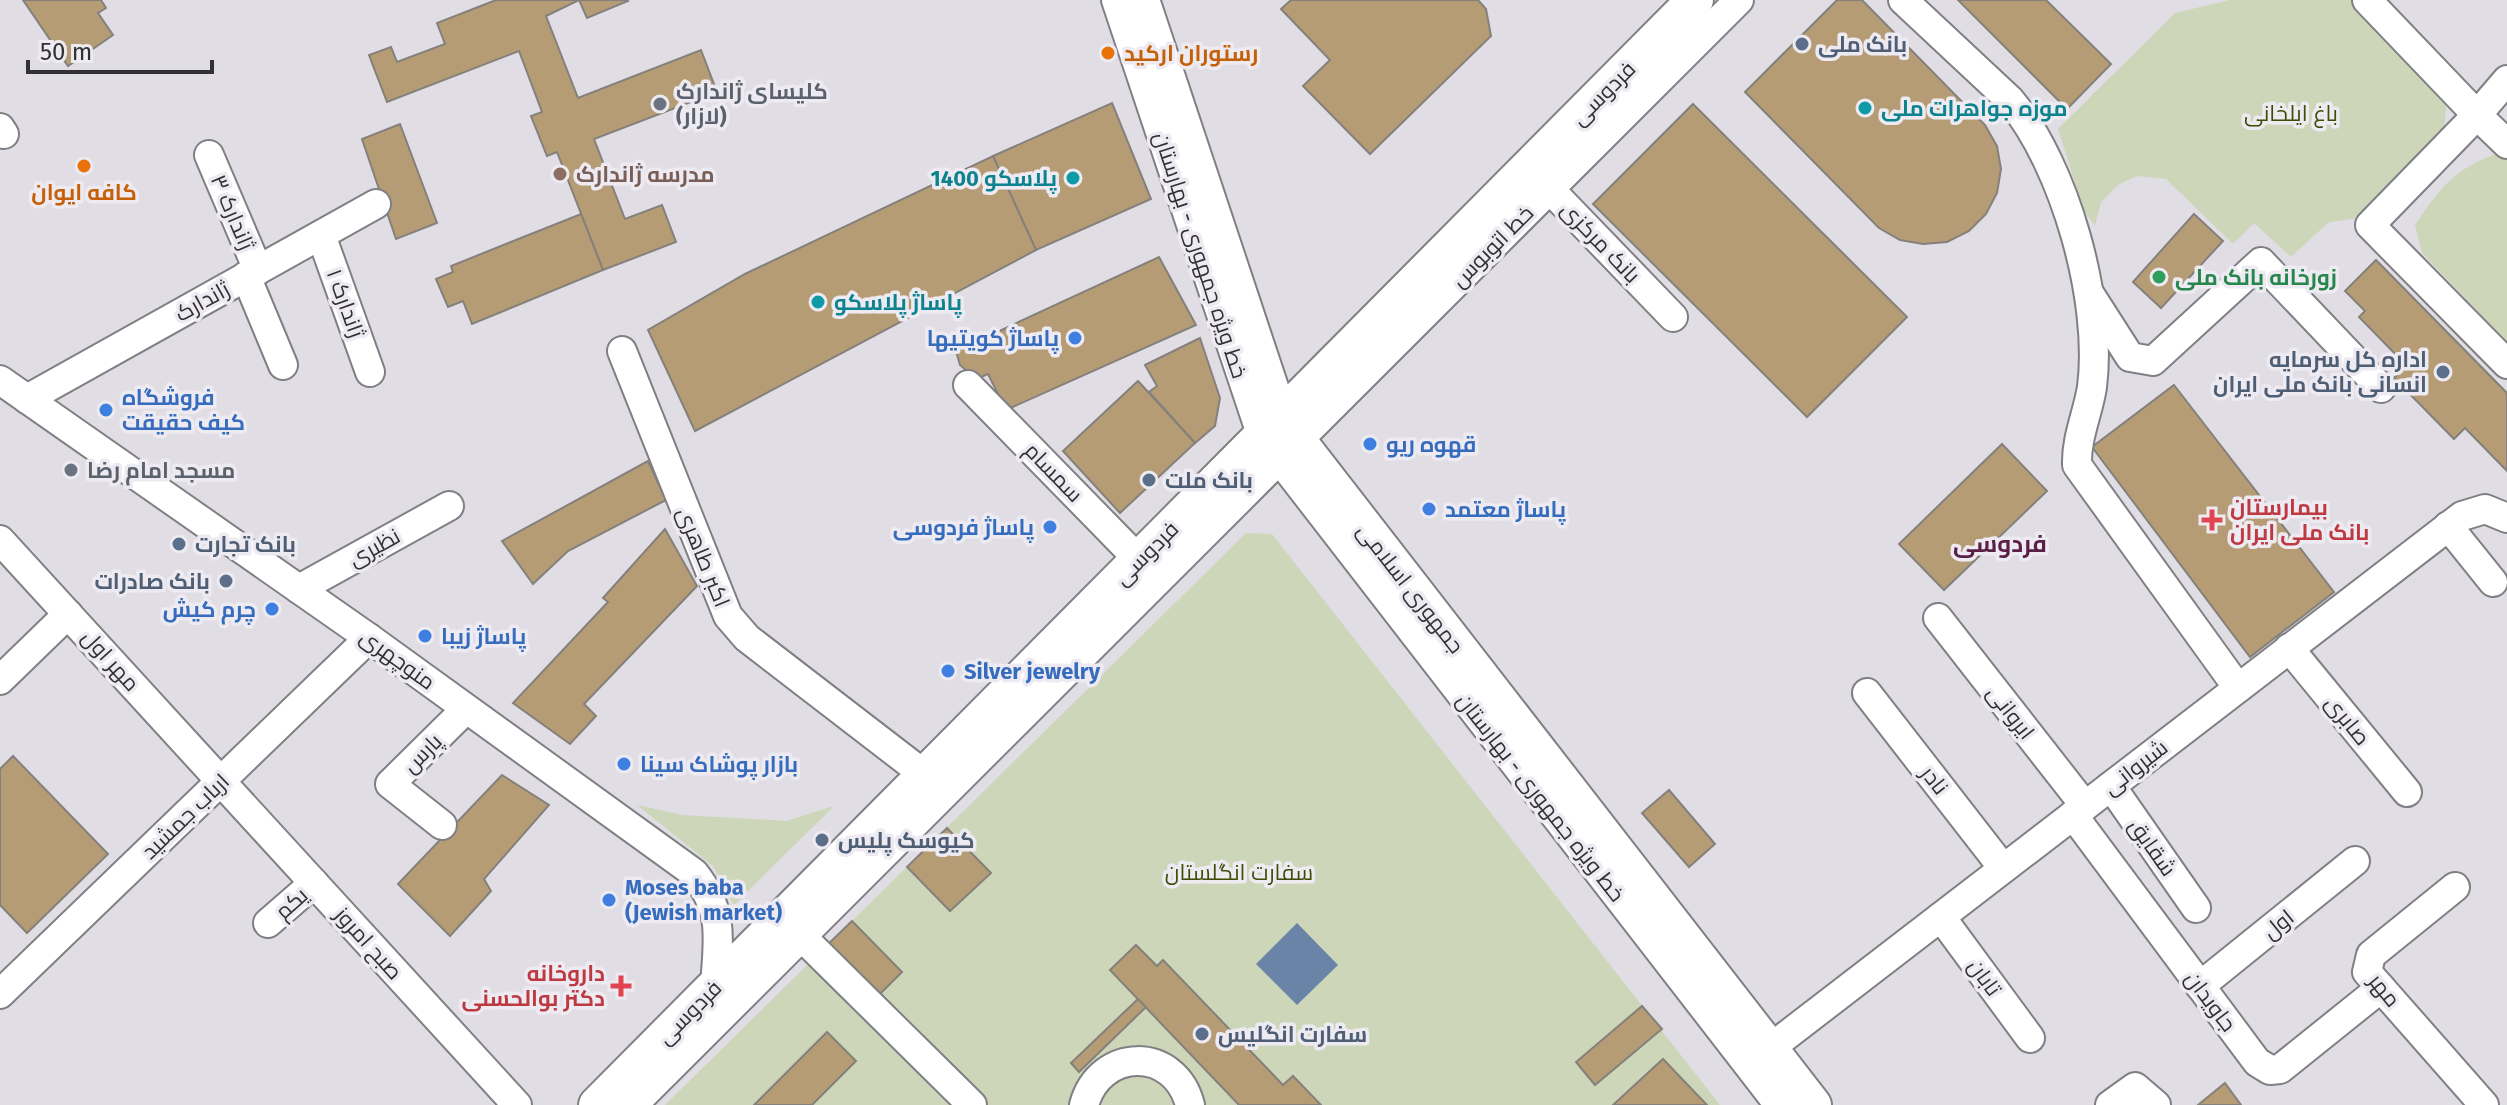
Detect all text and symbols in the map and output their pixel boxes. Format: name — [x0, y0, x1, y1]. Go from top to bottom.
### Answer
scale bar — [28, 24, 212, 74]
place label: بانک ملی — [1818, 31, 1907, 58]
marker: بانک ملی — [1793, 35, 1811, 53]
text: 50 m — [40, 38, 92, 66]
place label: رستوران ارکید — [1124, 40, 1258, 67]
marker: رستوران ارکید — [1099, 44, 1117, 62]
street label: فردوسی — [1565, 55, 1641, 131]
place label: کلیسای ژاندارک (لازار) — [676, 78, 828, 130]
marker: کلیسای ژاندارک (لازار) — [651, 95, 669, 113]
place label: موزه جواهرات ملی — [1881, 95, 2068, 122]
marker: موزه جواهرات ملی — [1856, 99, 1874, 117]
park label: باغ ایلخانی — [2244, 100, 2338, 128]
street label: خط ویژه جمهوری - بهارستان — [1148, 129, 1253, 382]
marker: کافه ایوان — [75, 157, 93, 175]
place label: مدرسه ژاندارک — [576, 161, 715, 188]
marker: مدرسه ژاندارک — [551, 165, 569, 183]
place label: پلاسکو 1400 — [931, 165, 1057, 194]
marker: پلاسکو 1400 — [1064, 169, 1082, 187]
street label: ژاندارک ۳ — [205, 171, 260, 254]
place label: کافه ایوان — [31, 179, 137, 206]
street label: بانک مرکزی — [1555, 196, 1646, 289]
street label: خط اتوبوس — [1446, 200, 1539, 293]
place label: زورخانه بانک ملی — [2175, 264, 2337, 291]
street label: ژاندارک ۱ — [321, 265, 370, 341]
marker: زورخانه بانک ملی — [2150, 268, 2168, 286]
street label: ژاندارک — [170, 275, 234, 327]
place label: پاساژ پلاسکو — [834, 289, 962, 318]
marker: پاساژ پلاسکو — [809, 293, 827, 311]
place label: پاساژ کویتیها — [927, 325, 1059, 354]
marker: پاساژ کویتیها — [1066, 329, 1084, 347]
place label: اداره کل سرمایه انسانی بانک ملی ایران — [2213, 346, 2427, 398]
marker: اداره کل سرمایه انسانی بانک ملی ایران — [2434, 363, 2452, 381]
place label: فروشگاه کیف حقیقت — [122, 384, 245, 436]
marker: فروشگاه کیف حقیقت — [97, 401, 115, 419]
place label: قهوه ریو — [1386, 431, 1476, 458]
marker: قهوه ریو — [1361, 435, 1379, 453]
street label: سمسام — [1017, 437, 1088, 509]
place label: مسجد امام رضا — [87, 457, 235, 486]
marker: مسجد امام رضا — [62, 461, 80, 479]
place label: بانک ملت — [1165, 467, 1253, 494]
marker: بانک ملت — [1140, 471, 1158, 489]
place label: بیمارستان بانک ملی ایران — [2230, 494, 2369, 546]
place label: پاساژ معتمد — [1445, 496, 1566, 525]
marker: پاساژ معتمد — [1420, 500, 1438, 518]
street label: اکبر طاهری — [671, 503, 736, 611]
marker: بیمارستان بانک ملی ایران — [2201, 509, 2223, 531]
place label: پاساژ فردوسی — [893, 514, 1034, 543]
street label: فردوسی — [1108, 515, 1184, 591]
marker: پاساژ فردوسی — [1041, 518, 1059, 536]
street label: جمهوری اسلامی — [1351, 518, 1470, 659]
street label: نظیری — [344, 522, 405, 573]
district label: فردوسی — [1953, 530, 2047, 558]
place label: بانک تجارت — [195, 531, 296, 558]
marker: بانک تجارت — [170, 535, 188, 553]
place label: بانک صادرات — [94, 568, 210, 595]
marker: بانک صادرات — [217, 572, 235, 590]
place label: چرم کیش — [163, 596, 256, 625]
marker: چرم کیش — [263, 600, 281, 618]
street label: منوچهری — [354, 623, 441, 697]
place label: پاساژ زیبا — [441, 623, 526, 652]
street label: مهر اول — [76, 624, 145, 697]
marker: پاساژ زیبا — [416, 627, 434, 645]
place label: Silver jewelry — [964, 658, 1101, 685]
marker: Silver jewelry — [939, 662, 957, 680]
street label: ایروانی — [1981, 680, 2040, 745]
street label: خط ویژه جمهوری - بهارستان — [1451, 688, 1631, 907]
street label: صابری — [2319, 690, 2376, 751]
street label: پارس — [397, 728, 449, 779]
street label: شیروانی — [2098, 734, 2173, 801]
place label: بازار پوشاک سینا — [640, 751, 798, 780]
marker: بازار پوشاک سینا — [615, 755, 633, 773]
street label: نادر — [1914, 759, 1954, 800]
street label: ارباب جمشید — [136, 768, 235, 865]
street label: شقایق — [2123, 813, 2182, 881]
place label: کیوسک پلیس — [838, 827, 974, 856]
marker: کیوسک پلیس — [813, 831, 831, 849]
park label: سفارت انگلستان — [1165, 859, 1313, 886]
place label: Moses baba (Jewish market) — [625, 874, 782, 926]
street label: یکم — [269, 882, 315, 927]
marker: Moses baba (Jewish market) — [600, 891, 618, 909]
street label: صبح امروز — [327, 900, 408, 986]
street label: اول — [2257, 904, 2299, 945]
street label: تابان — [1962, 953, 2007, 1001]
place label: داروخانه دکتر بوالحسنی — [461, 960, 605, 1012]
street label: جاویدان — [2179, 966, 2242, 1037]
street label: مهر — [2362, 967, 2406, 1013]
street label: فردوسی — [651, 974, 727, 1050]
marker: داروخانه دکتر بوالحسنی — [612, 977, 630, 995]
place label: سفارت انگلیس — [1218, 1021, 1367, 1048]
marker: سفارت انگلیس — [1193, 1025, 1211, 1043]

